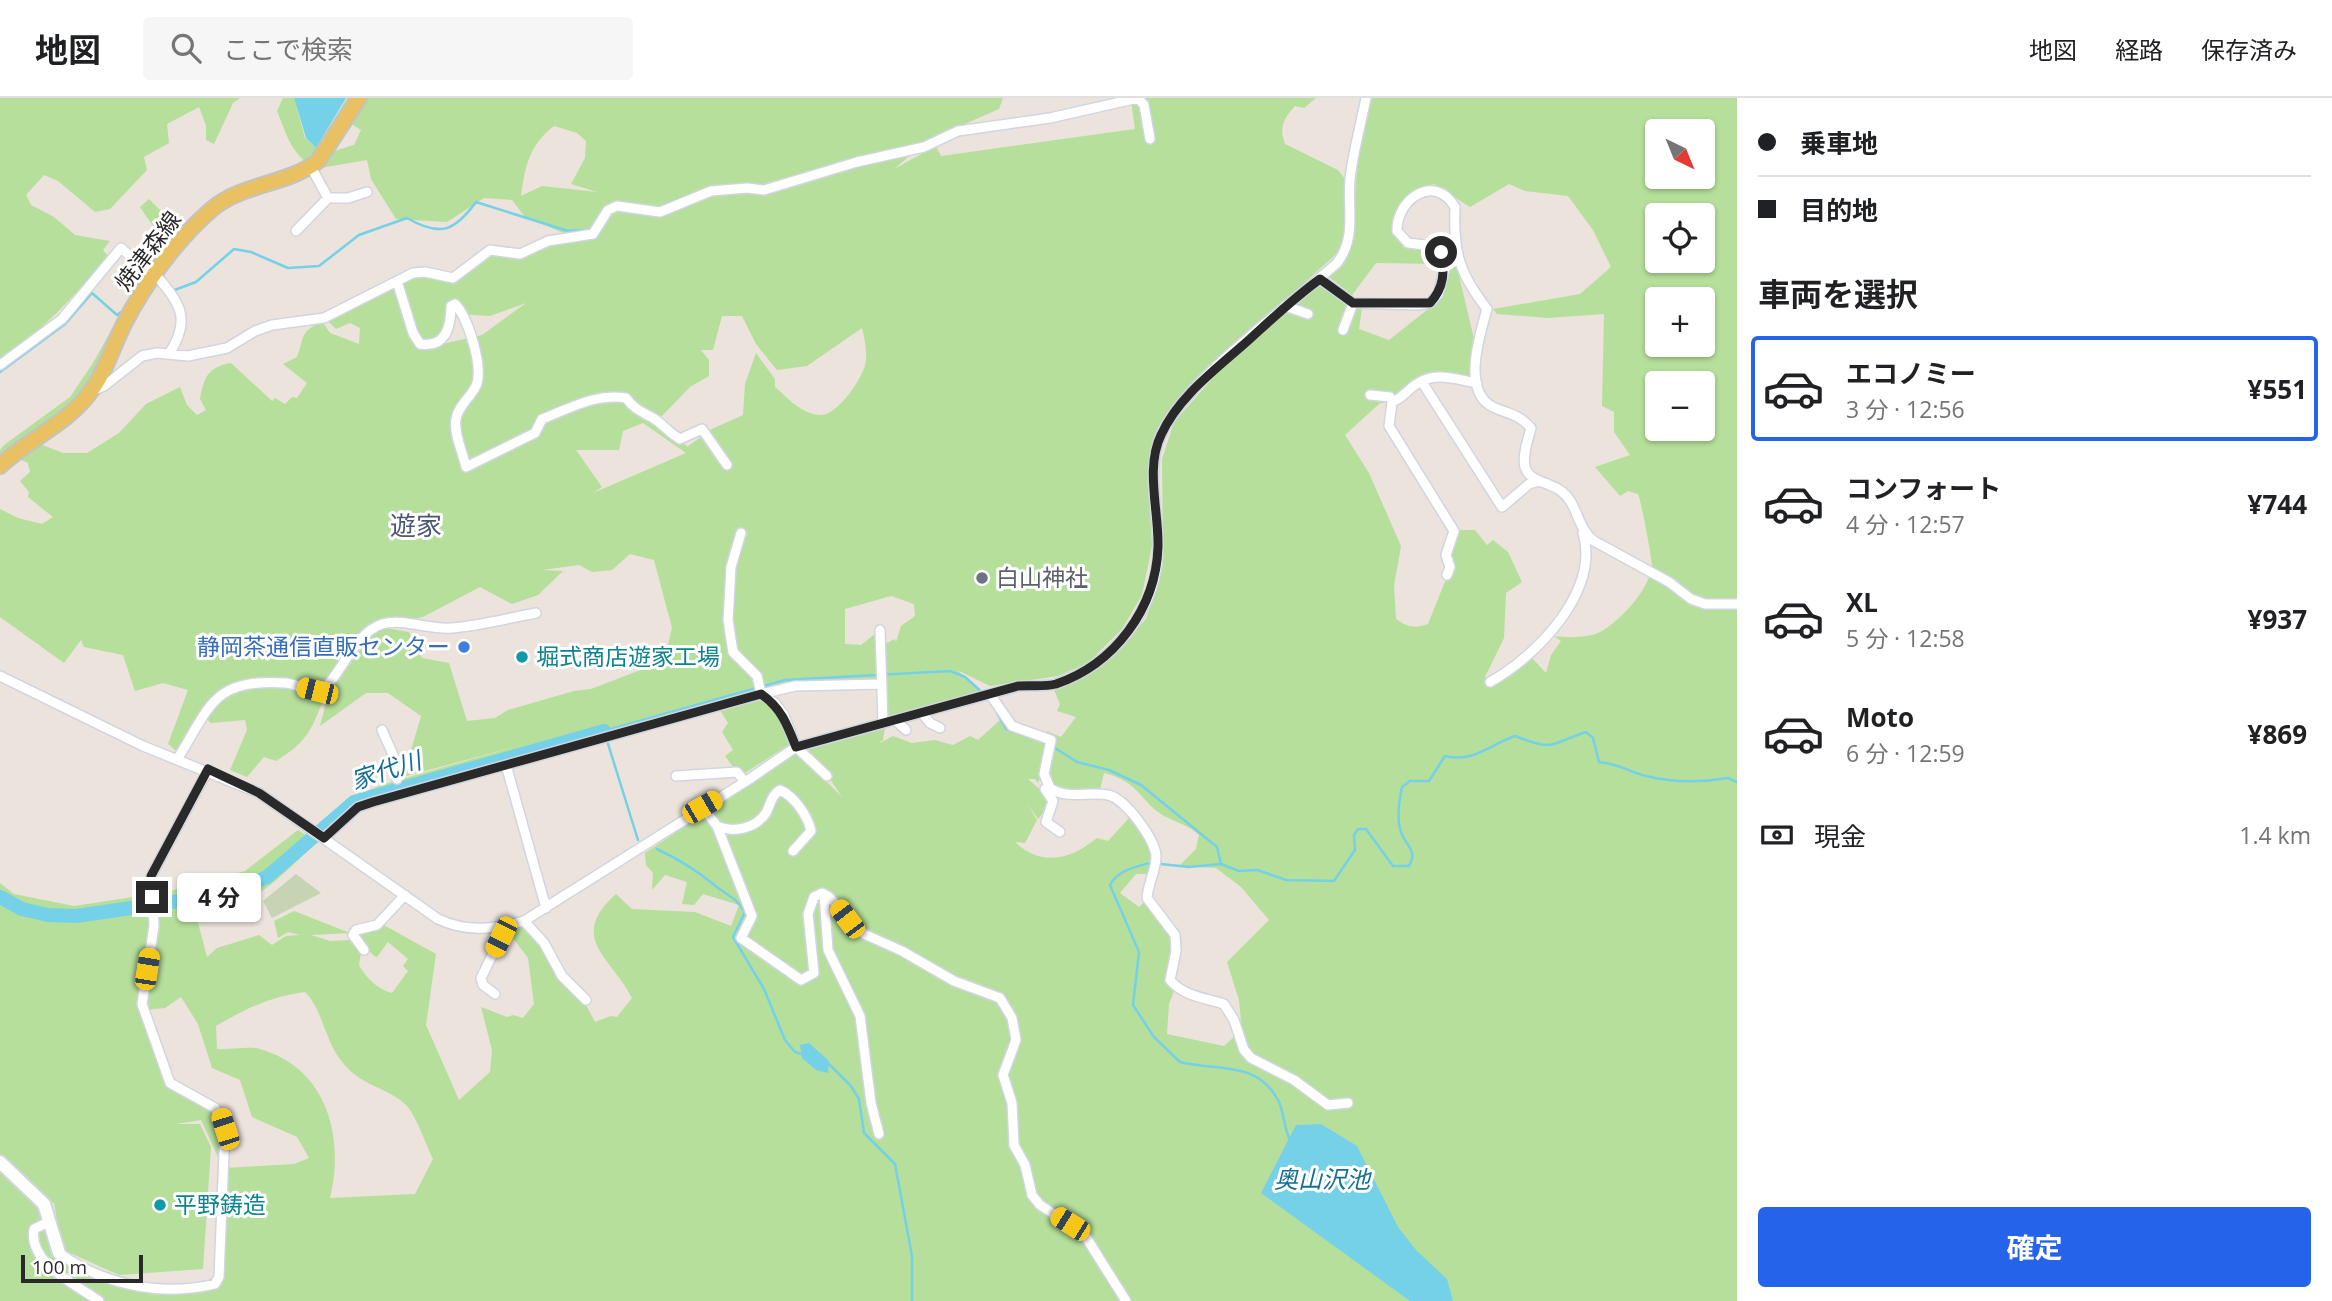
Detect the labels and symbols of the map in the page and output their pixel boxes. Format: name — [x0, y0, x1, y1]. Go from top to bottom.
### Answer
north arrow — [1645, 119, 1715, 189]
street label: 焼津森線 — [107, 204, 188, 297]
route start — [1425, 236, 1457, 268]
district label: 遊家 — [390, 507, 442, 543]
place label: 白山神社 — [996, 561, 1088, 593]
marker: 白山神社 — [974, 570, 990, 586]
place label: 静岡茶通信直販センター — [197, 630, 450, 662]
marker: 静岡茶通信直販センター — [456, 639, 472, 655]
place label: 堀式商店遊家工場 — [536, 640, 720, 672]
marker: 堀式商店遊家工場 — [514, 649, 530, 665]
car — [295, 676, 340, 706]
water label: 家代川 — [346, 742, 428, 796]
car — [679, 787, 726, 827]
callout: 4 分 — [176, 872, 260, 922]
route end — [136, 881, 168, 913]
car — [826, 896, 869, 942]
car — [483, 914, 520, 960]
car — [134, 947, 161, 991]
car — [209, 1106, 242, 1152]
water label: 奥山沢池 — [1274, 1162, 1372, 1195]
place label: 平野鋳造 — [174, 1188, 266, 1220]
marker: 平野鋳造 — [152, 1197, 168, 1213]
car — [1047, 1204, 1094, 1244]
scale bar — [21, 1252, 144, 1284]

